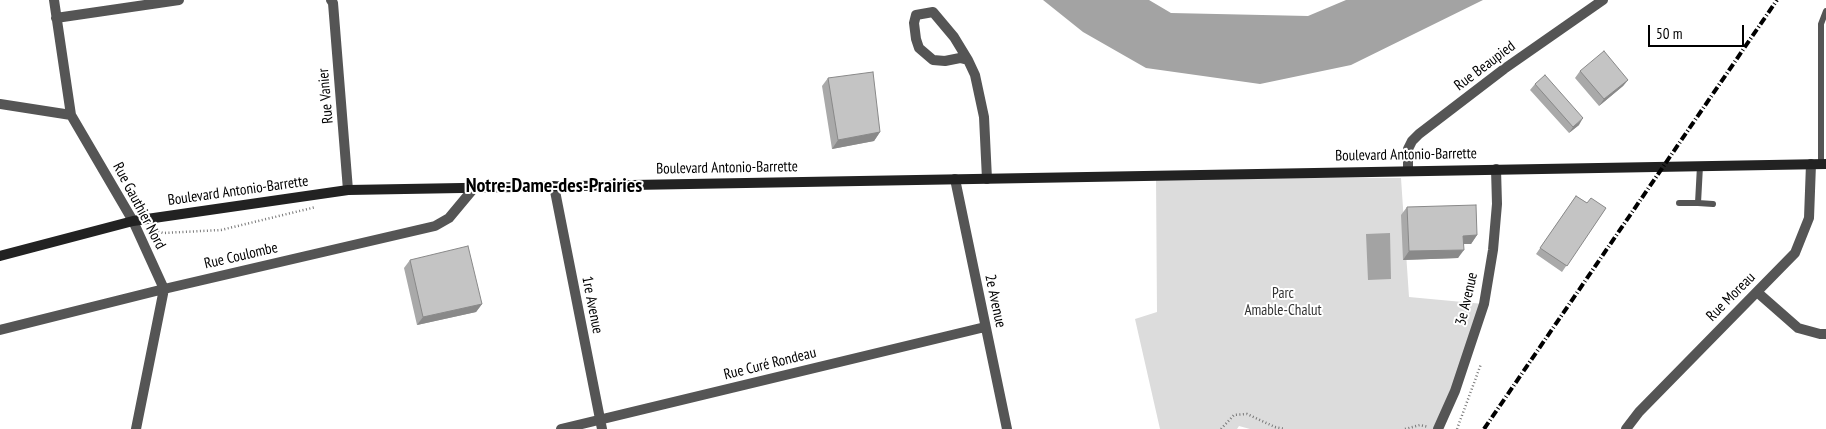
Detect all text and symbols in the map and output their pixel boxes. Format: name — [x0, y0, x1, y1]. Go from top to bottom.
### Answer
scale bar — [1651, 15, 1747, 47]
text: 50 m — [1656, 24, 1682, 43]
street label: Rue Beaupied — [1451, 37, 1519, 95]
street label: Rue Vanier — [315, 68, 337, 124]
street label: Boulevard Antonio-Barrette — [1335, 145, 1477, 165]
street label: Boulevard Antonio-Barrette — [656, 158, 798, 178]
street label: Rue Gauthier Nord — [109, 160, 169, 252]
street label: Boulevard Antonio-Barrette — [167, 172, 309, 210]
district label: Notre-Dame-des-Prairies — [466, 174, 642, 198]
street label: Rue Coulombe — [202, 239, 280, 273]
street label: Rue Moreau — [1703, 269, 1759, 325]
street label: 3e Avenue — [1452, 271, 1482, 327]
street label: 2e Avenue — [981, 273, 1009, 329]
street label: 1re Avenue — [578, 275, 606, 335]
park label: Parc Amable-Chalut — [1244, 285, 1322, 320]
street label: Rue Curé Rondeau — [722, 344, 818, 384]

